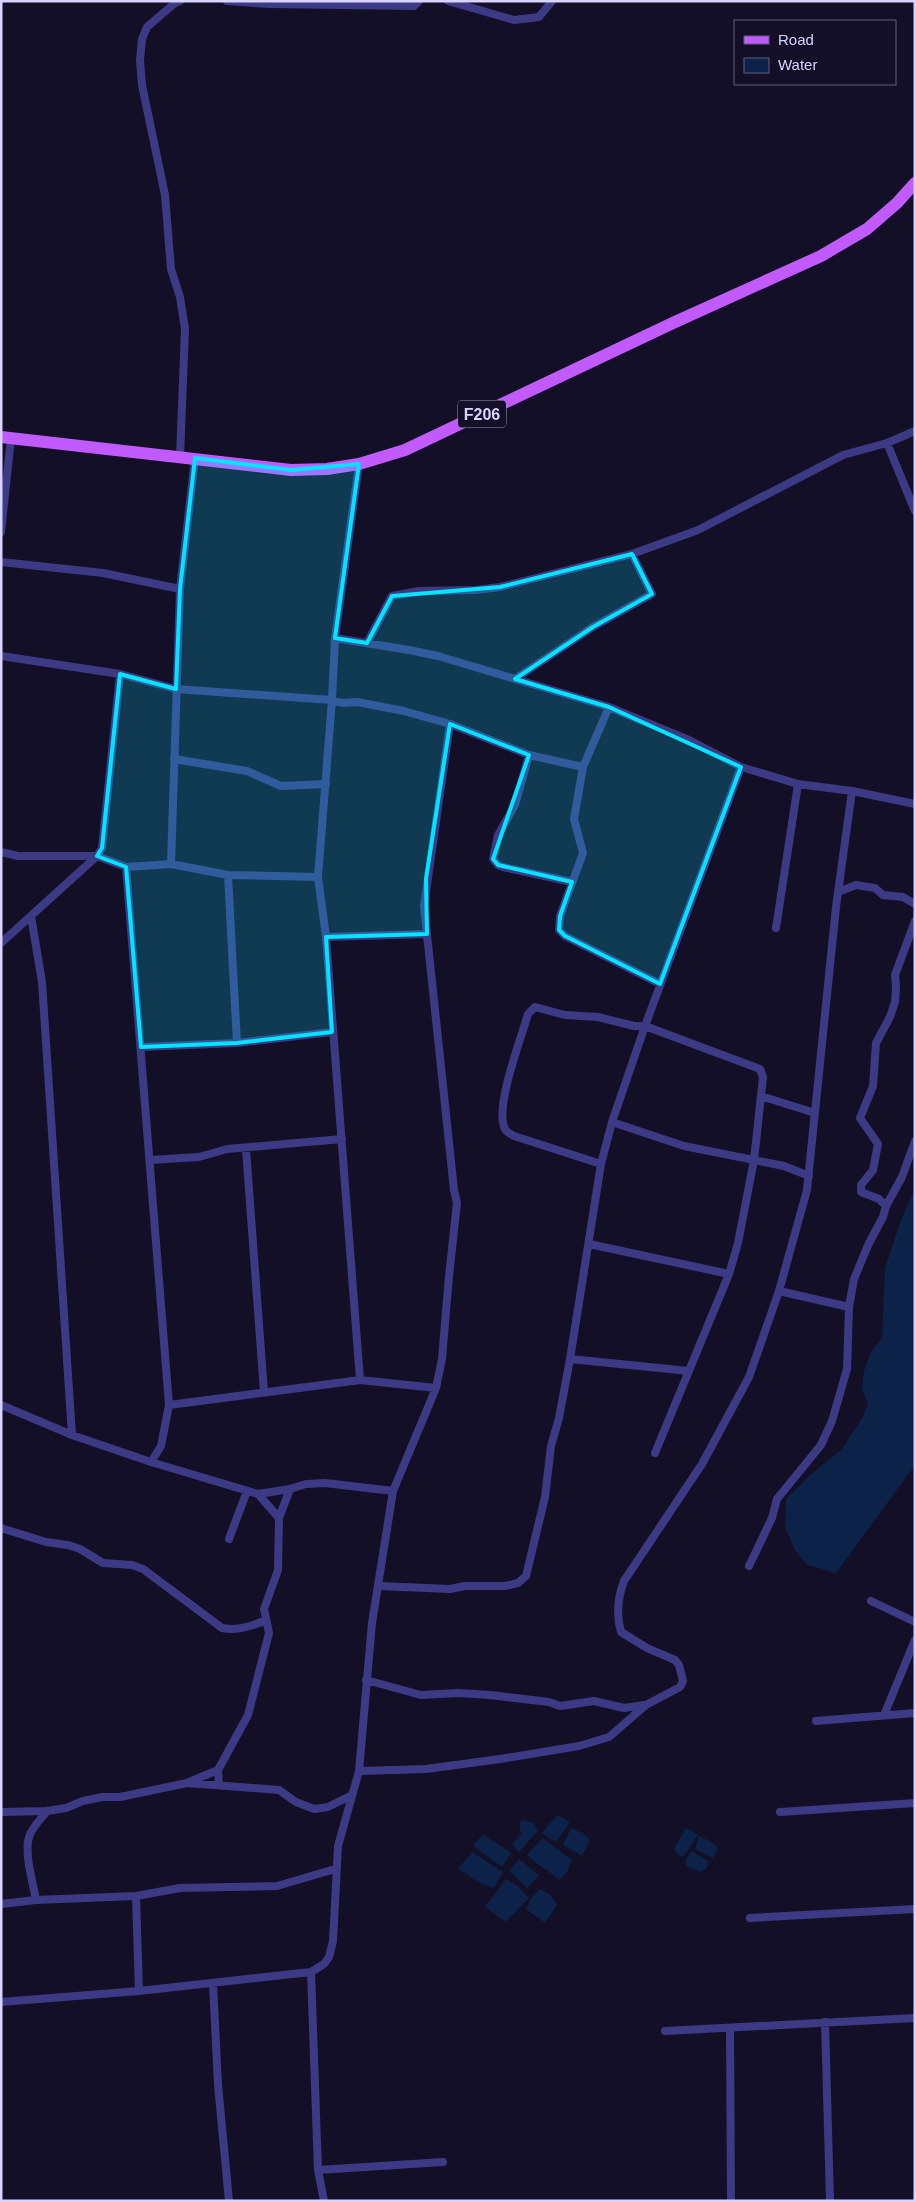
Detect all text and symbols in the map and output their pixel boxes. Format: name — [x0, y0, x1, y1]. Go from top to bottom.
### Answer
legend — [734, 20, 896, 85]
text: Road — [778, 31, 814, 48]
text: Water — [778, 56, 817, 73]
road number: F206 — [458, 400, 506, 428]

